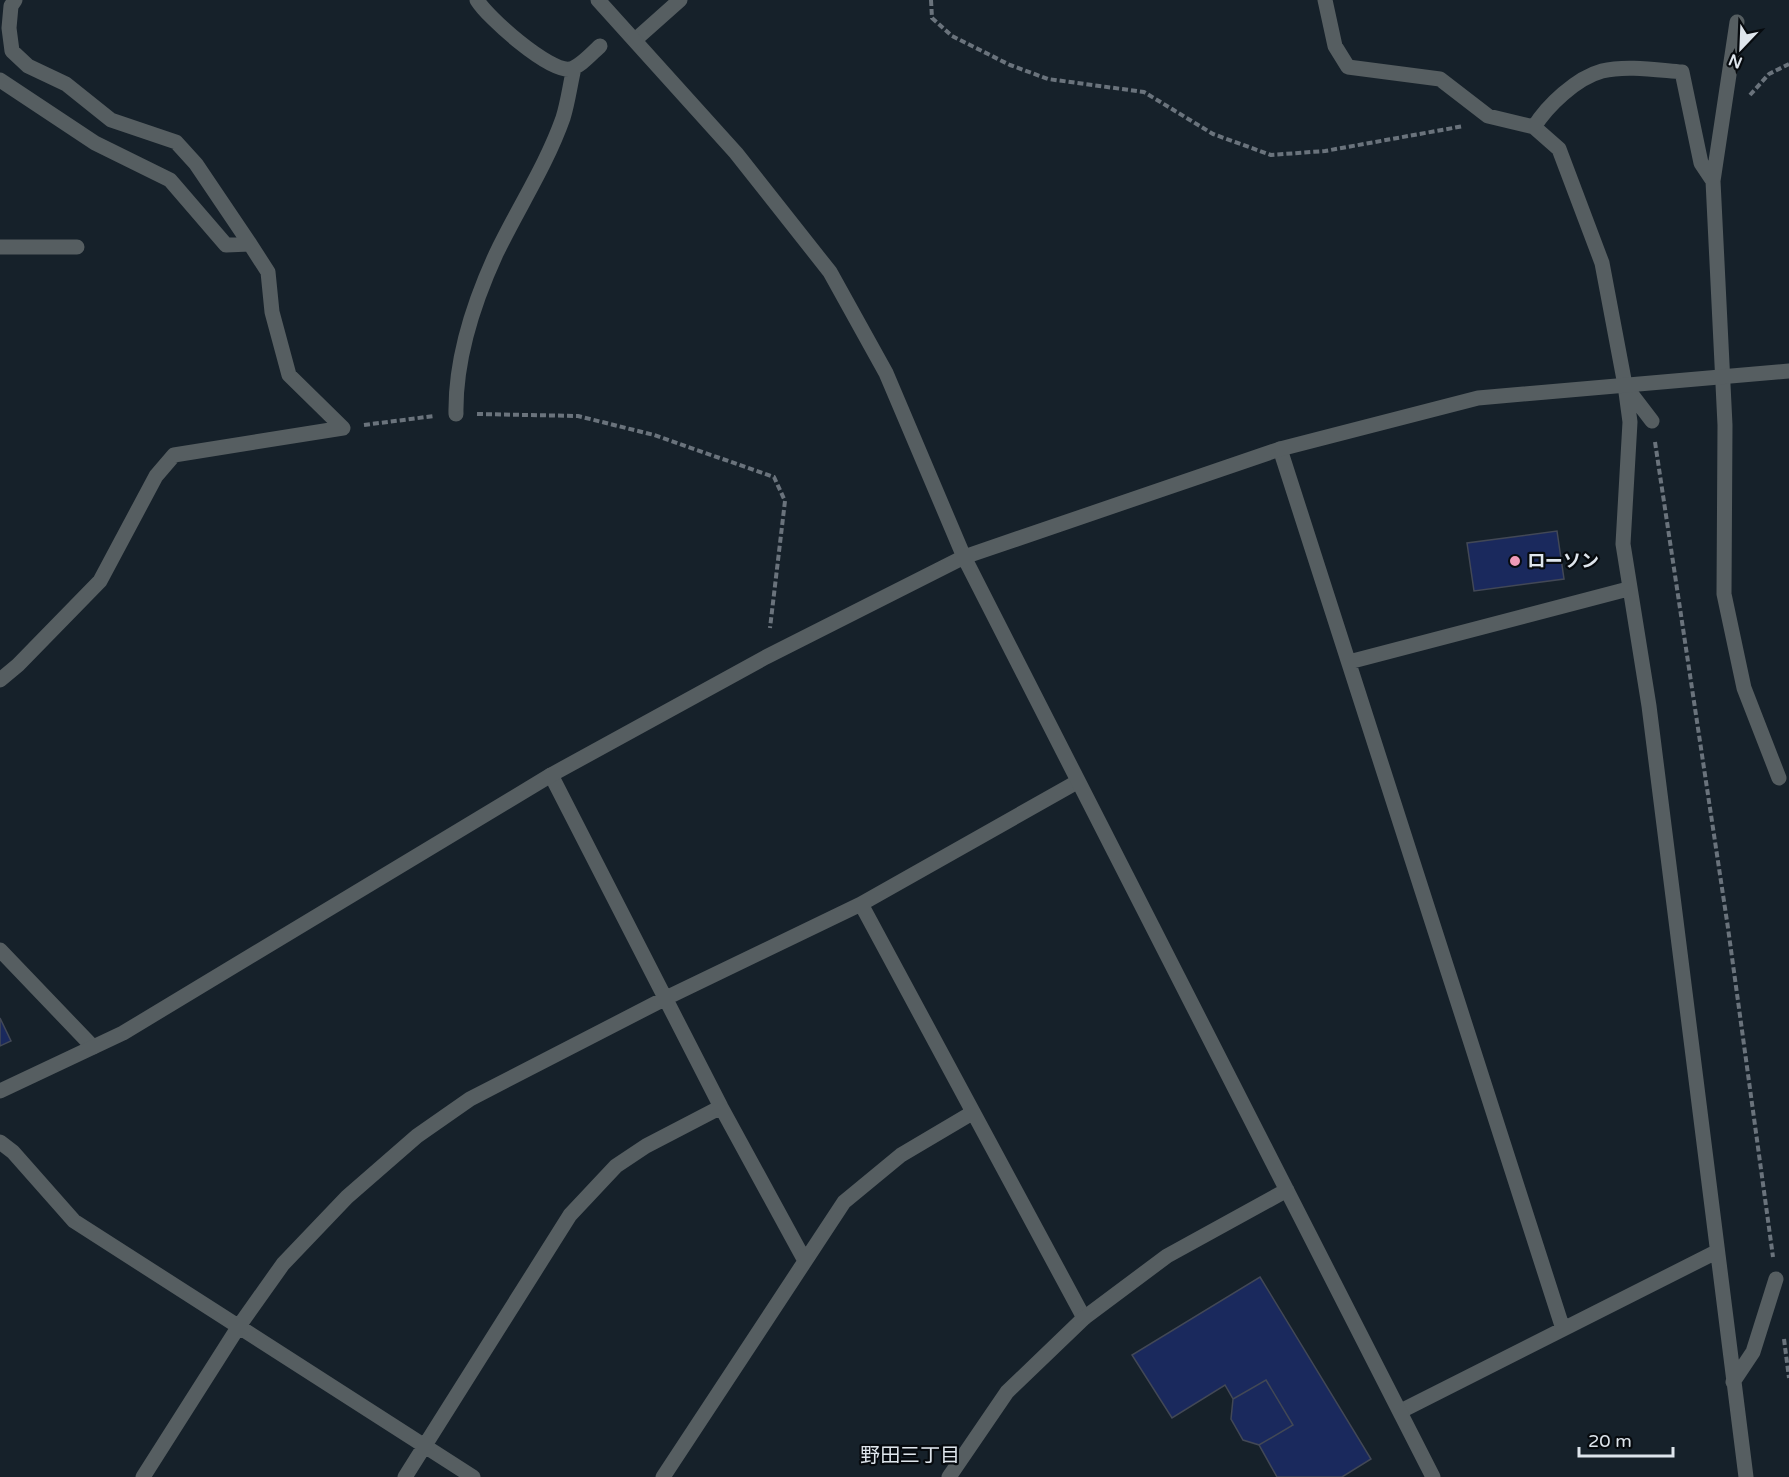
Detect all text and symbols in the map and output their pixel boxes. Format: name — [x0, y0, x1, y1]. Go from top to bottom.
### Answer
north arrow — [1711, 18, 1771, 78]
text: N — [1726, 49, 1745, 73]
place label: ローソン — [1527, 550, 1599, 572]
marker: ローソン — [1508, 554, 1522, 568]
scale bar — [1579, 1420, 1674, 1458]
text: 20 m — [1588, 1430, 1632, 1452]
district label: 野田三丁目 — [860, 1444, 960, 1468]

